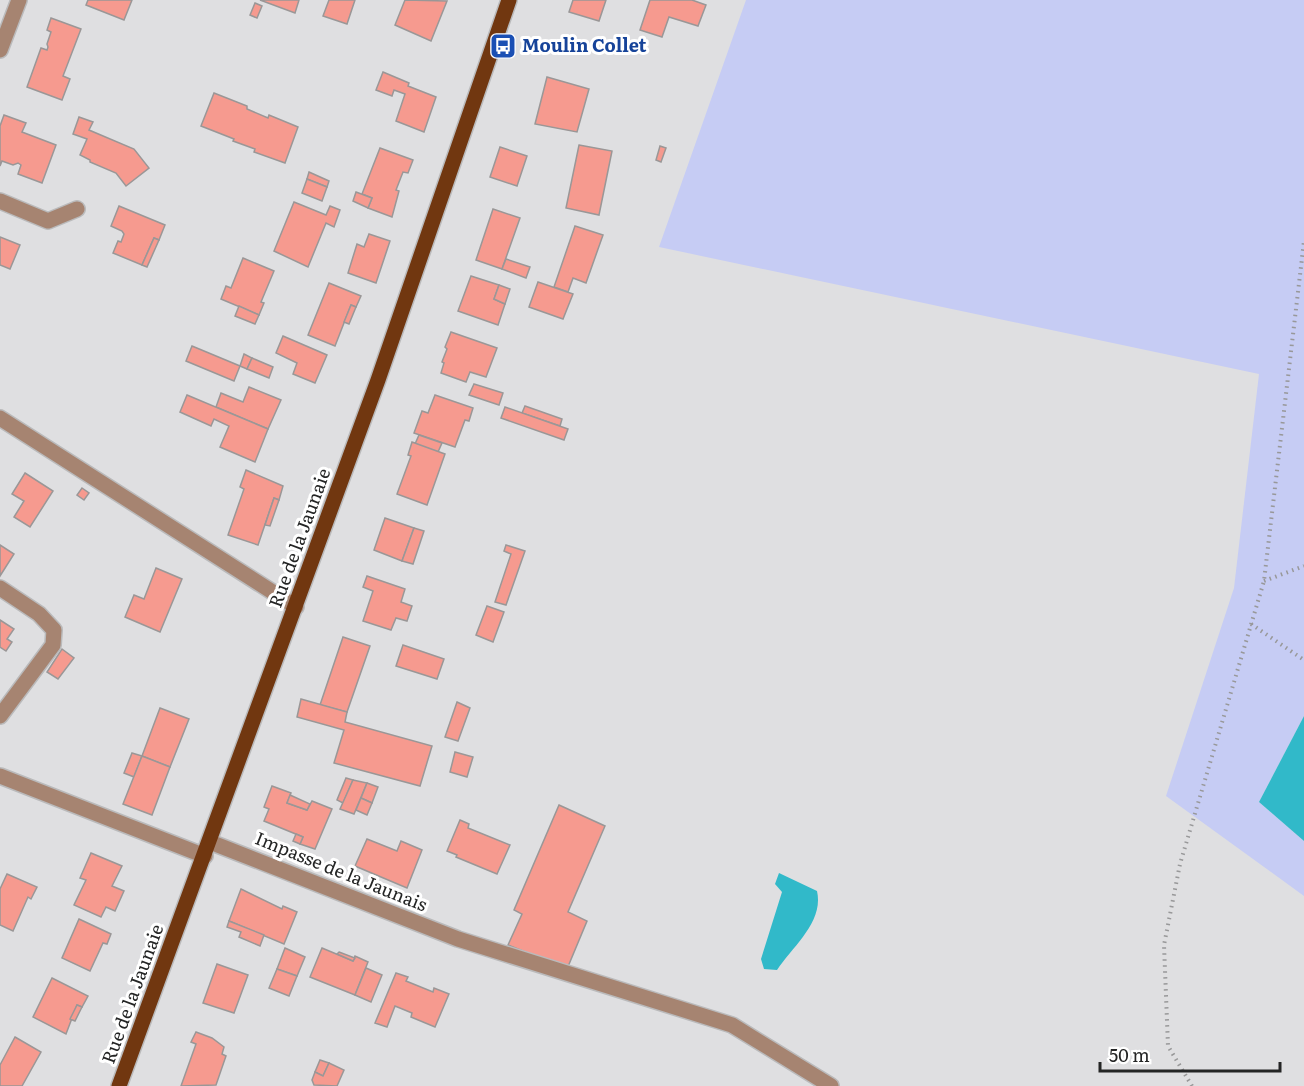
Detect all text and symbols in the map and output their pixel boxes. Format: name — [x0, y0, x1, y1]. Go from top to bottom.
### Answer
bus stop icon: Moulin Collet — [488, 31, 518, 61]
place label: Moulin Collet — [522, 31, 647, 58]
street label: Rue de la Jaunaie — [261, 464, 336, 611]
street label: Impasse de la Jaunais — [252, 824, 432, 917]
street label: Rue de la Jaunaie — [94, 920, 169, 1067]
scale bar — [1100, 1035, 1280, 1073]
text: 50 m — [1109, 1041, 1150, 1068]

